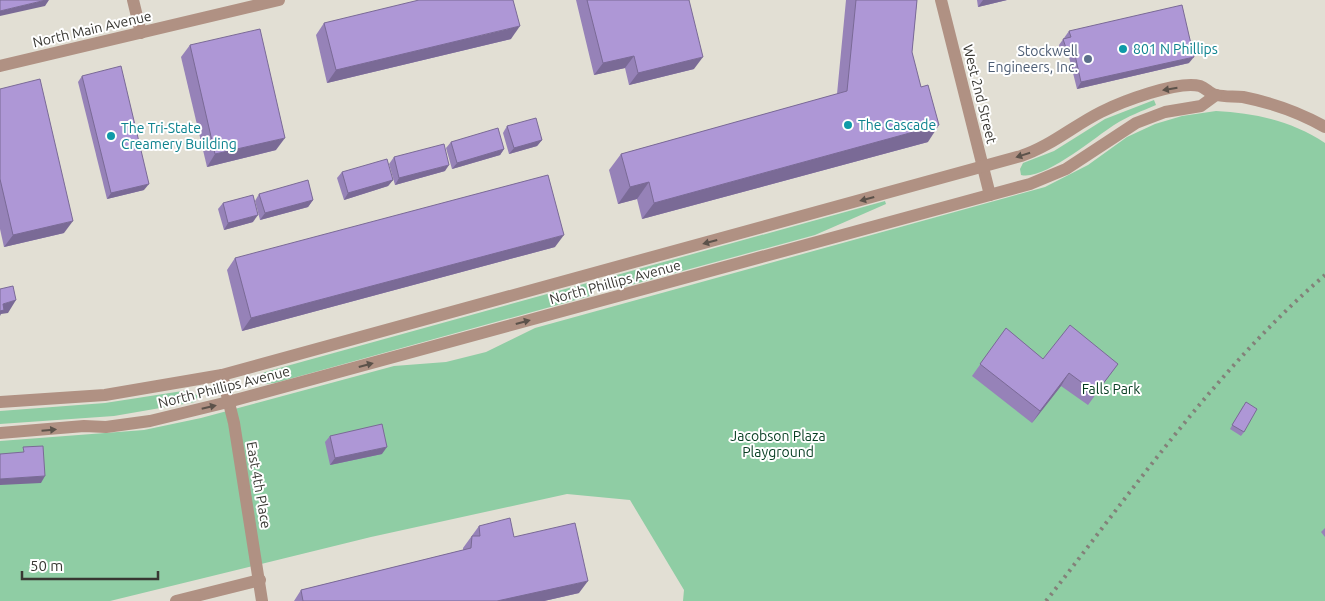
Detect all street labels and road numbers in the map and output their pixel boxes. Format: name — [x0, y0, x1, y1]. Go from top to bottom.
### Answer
street label: North Main Avenue — [31, 8, 153, 50]
street label: West 2nd Street — [960, 43, 1000, 146]
street label: North Phillips Avenue — [548, 257, 682, 307]
street label: North Phillips Avenue — [156, 363, 292, 411]
street label: East 4th Place — [243, 440, 275, 530]

